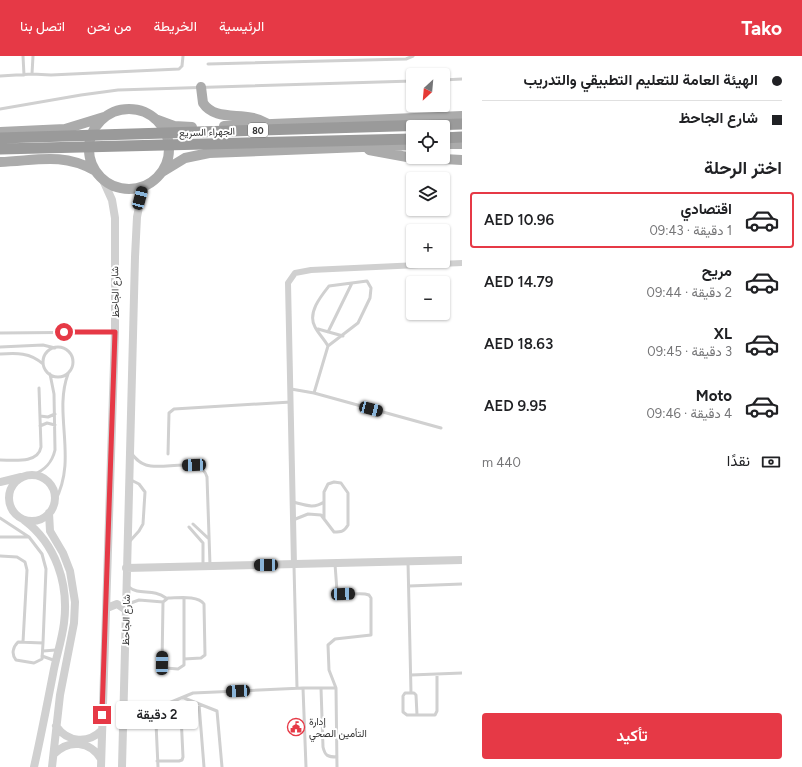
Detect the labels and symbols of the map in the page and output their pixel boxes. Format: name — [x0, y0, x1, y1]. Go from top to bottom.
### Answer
north arrow — [406, 68, 450, 112]
road number: 80 — [248, 123, 268, 137]
street label: الجهراء السريع — [179, 125, 235, 139]
car — [131, 185, 149, 211]
street label: شارع الجاحظ — [108, 266, 122, 318]
route start — [55, 323, 73, 341]
car — [358, 400, 384, 418]
car — [182, 459, 206, 471]
car — [254, 559, 278, 571]
car — [331, 588, 355, 600]
street label: شارع الجاحظ — [119, 594, 133, 646]
car — [156, 651, 168, 675]
car — [226, 684, 250, 698]
callout: 2 دقيقة — [116, 701, 198, 729]
route end — [93, 706, 111, 724]
place label: إدارة التأمين الصحي — [309, 715, 367, 742]
public building icon: إدارة التأمين الصحي — [286, 717, 306, 737]

